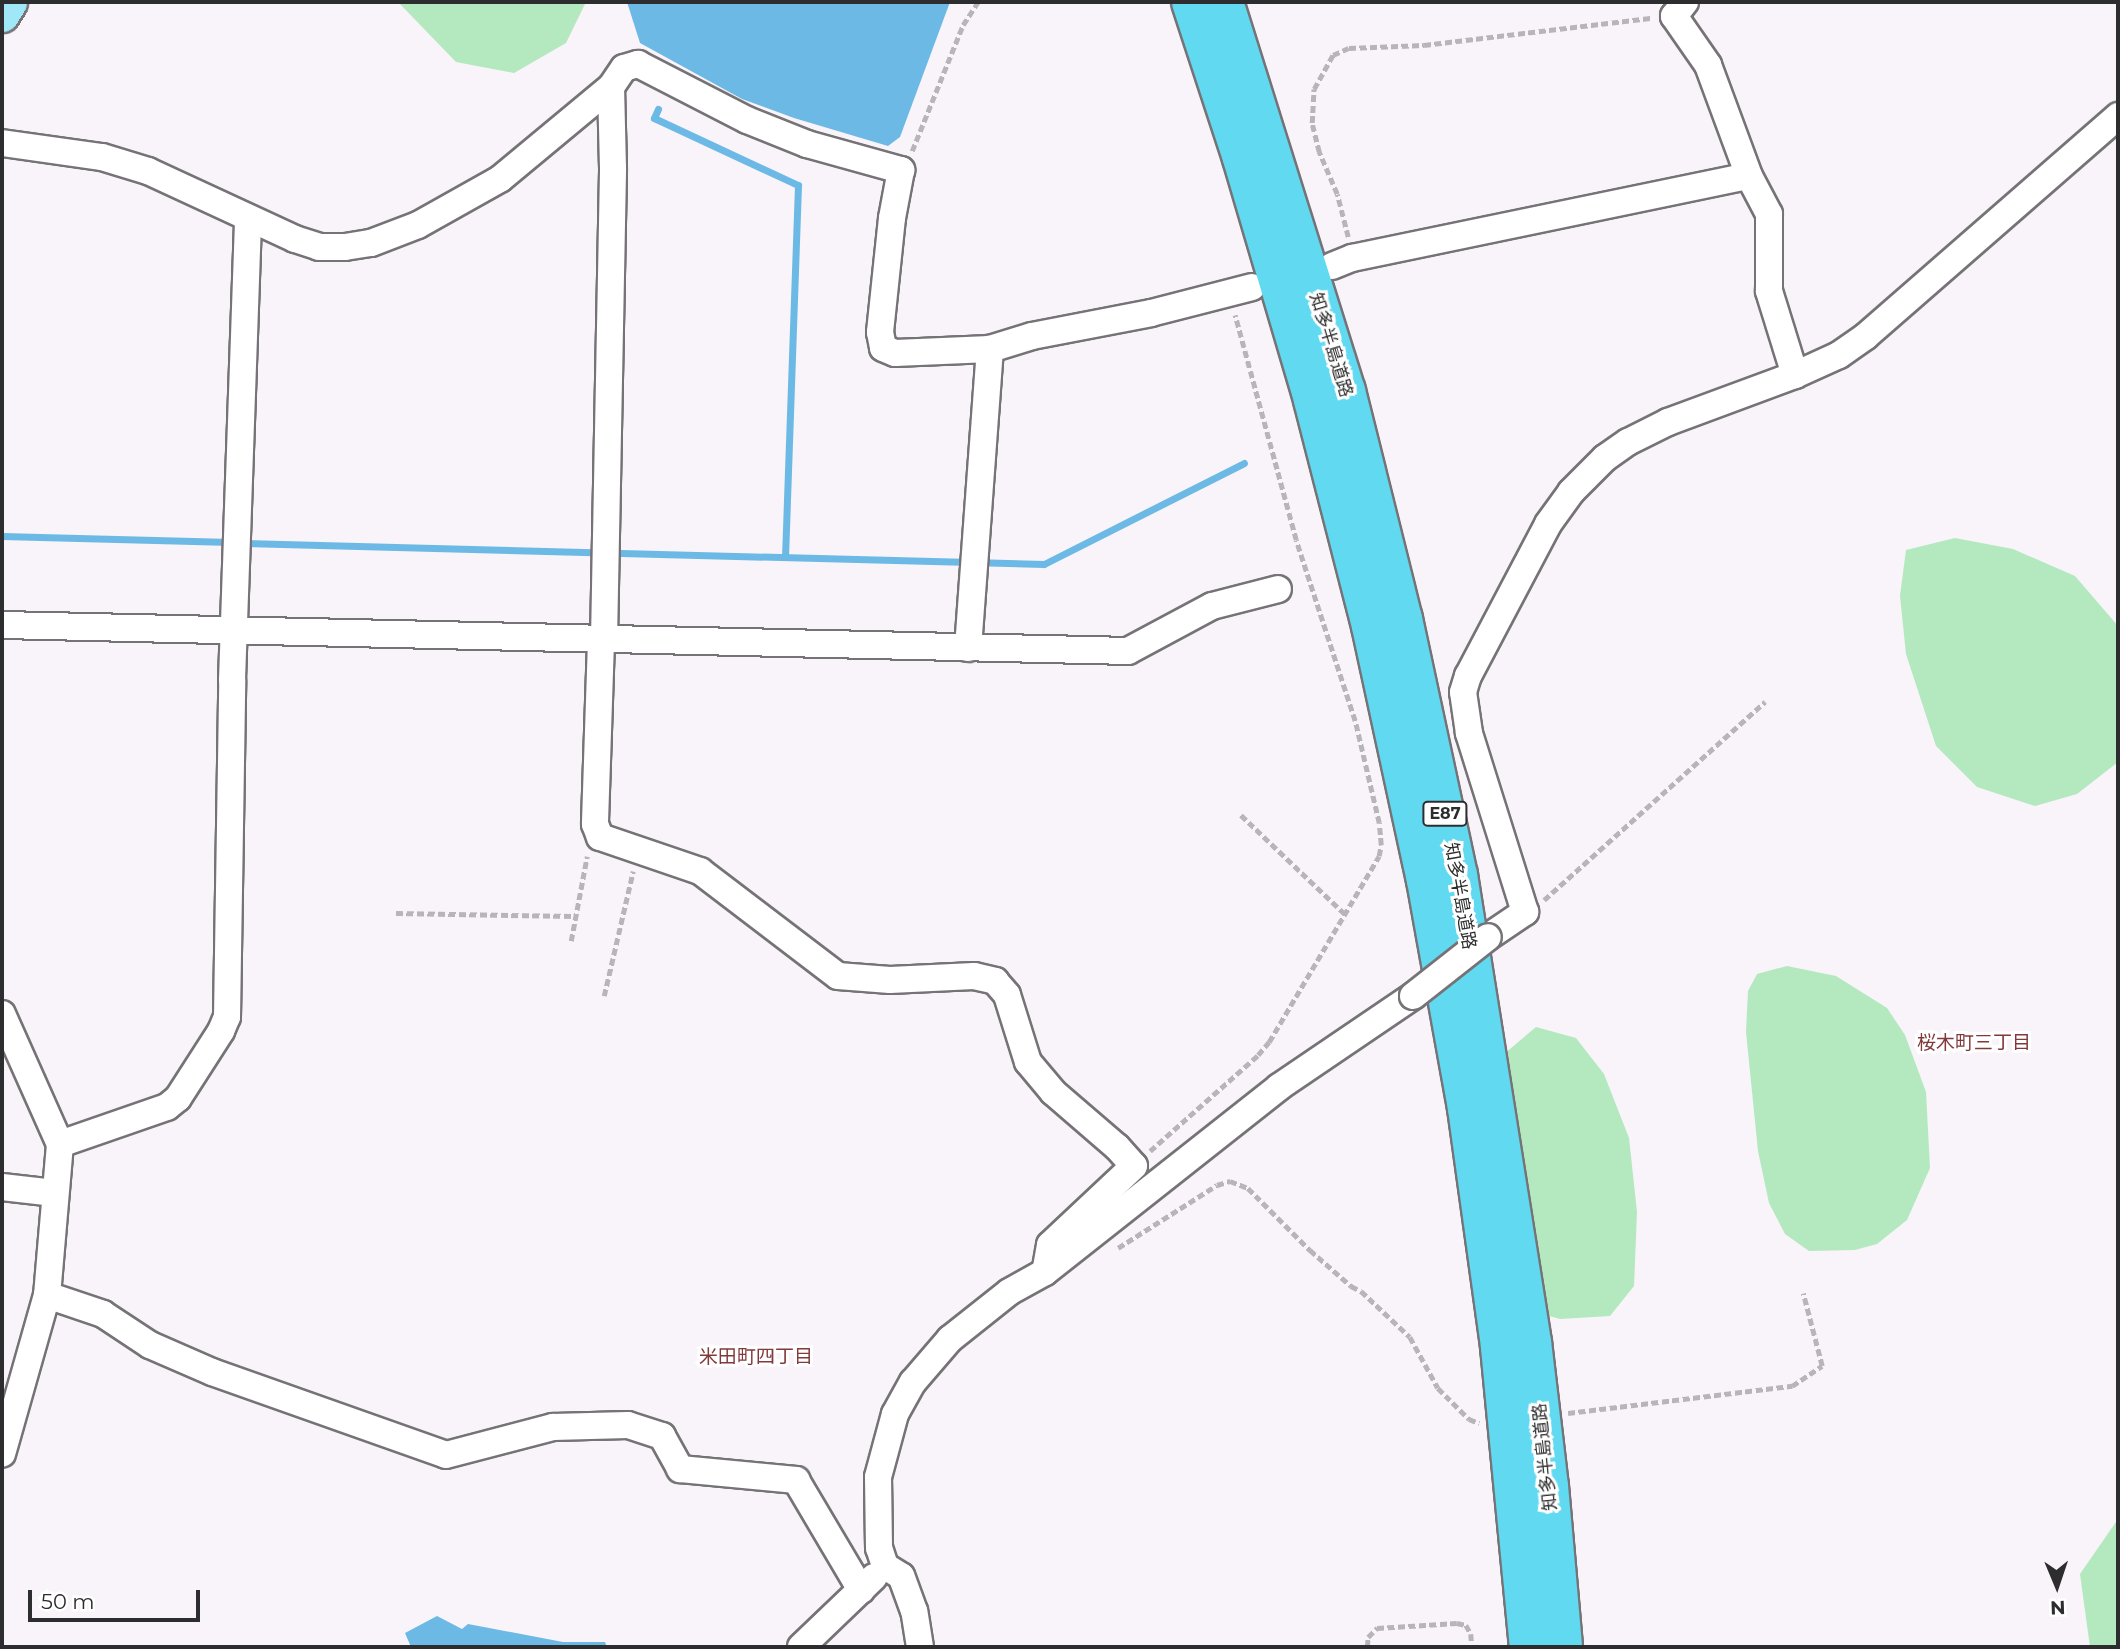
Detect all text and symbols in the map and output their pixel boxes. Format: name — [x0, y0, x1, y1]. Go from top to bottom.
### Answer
street label: 知多半島道路 — [1305, 290, 1357, 400]
road number: E87 — [1422, 802, 1468, 827]
street label: 知多半島道路 — [1440, 841, 1480, 951]
district label: 桜木町三丁目 — [1917, 1032, 2031, 1054]
district label: 米田町四丁目 — [699, 1346, 813, 1368]
street label: 知多半島道路 — [1529, 1402, 1561, 1512]
north arrow — [2022, 1551, 2092, 1621]
scale bar — [32, 1576, 203, 1620]
text: 50 m — [41, 1589, 95, 1614]
text: N — [2050, 1596, 2066, 1619]

